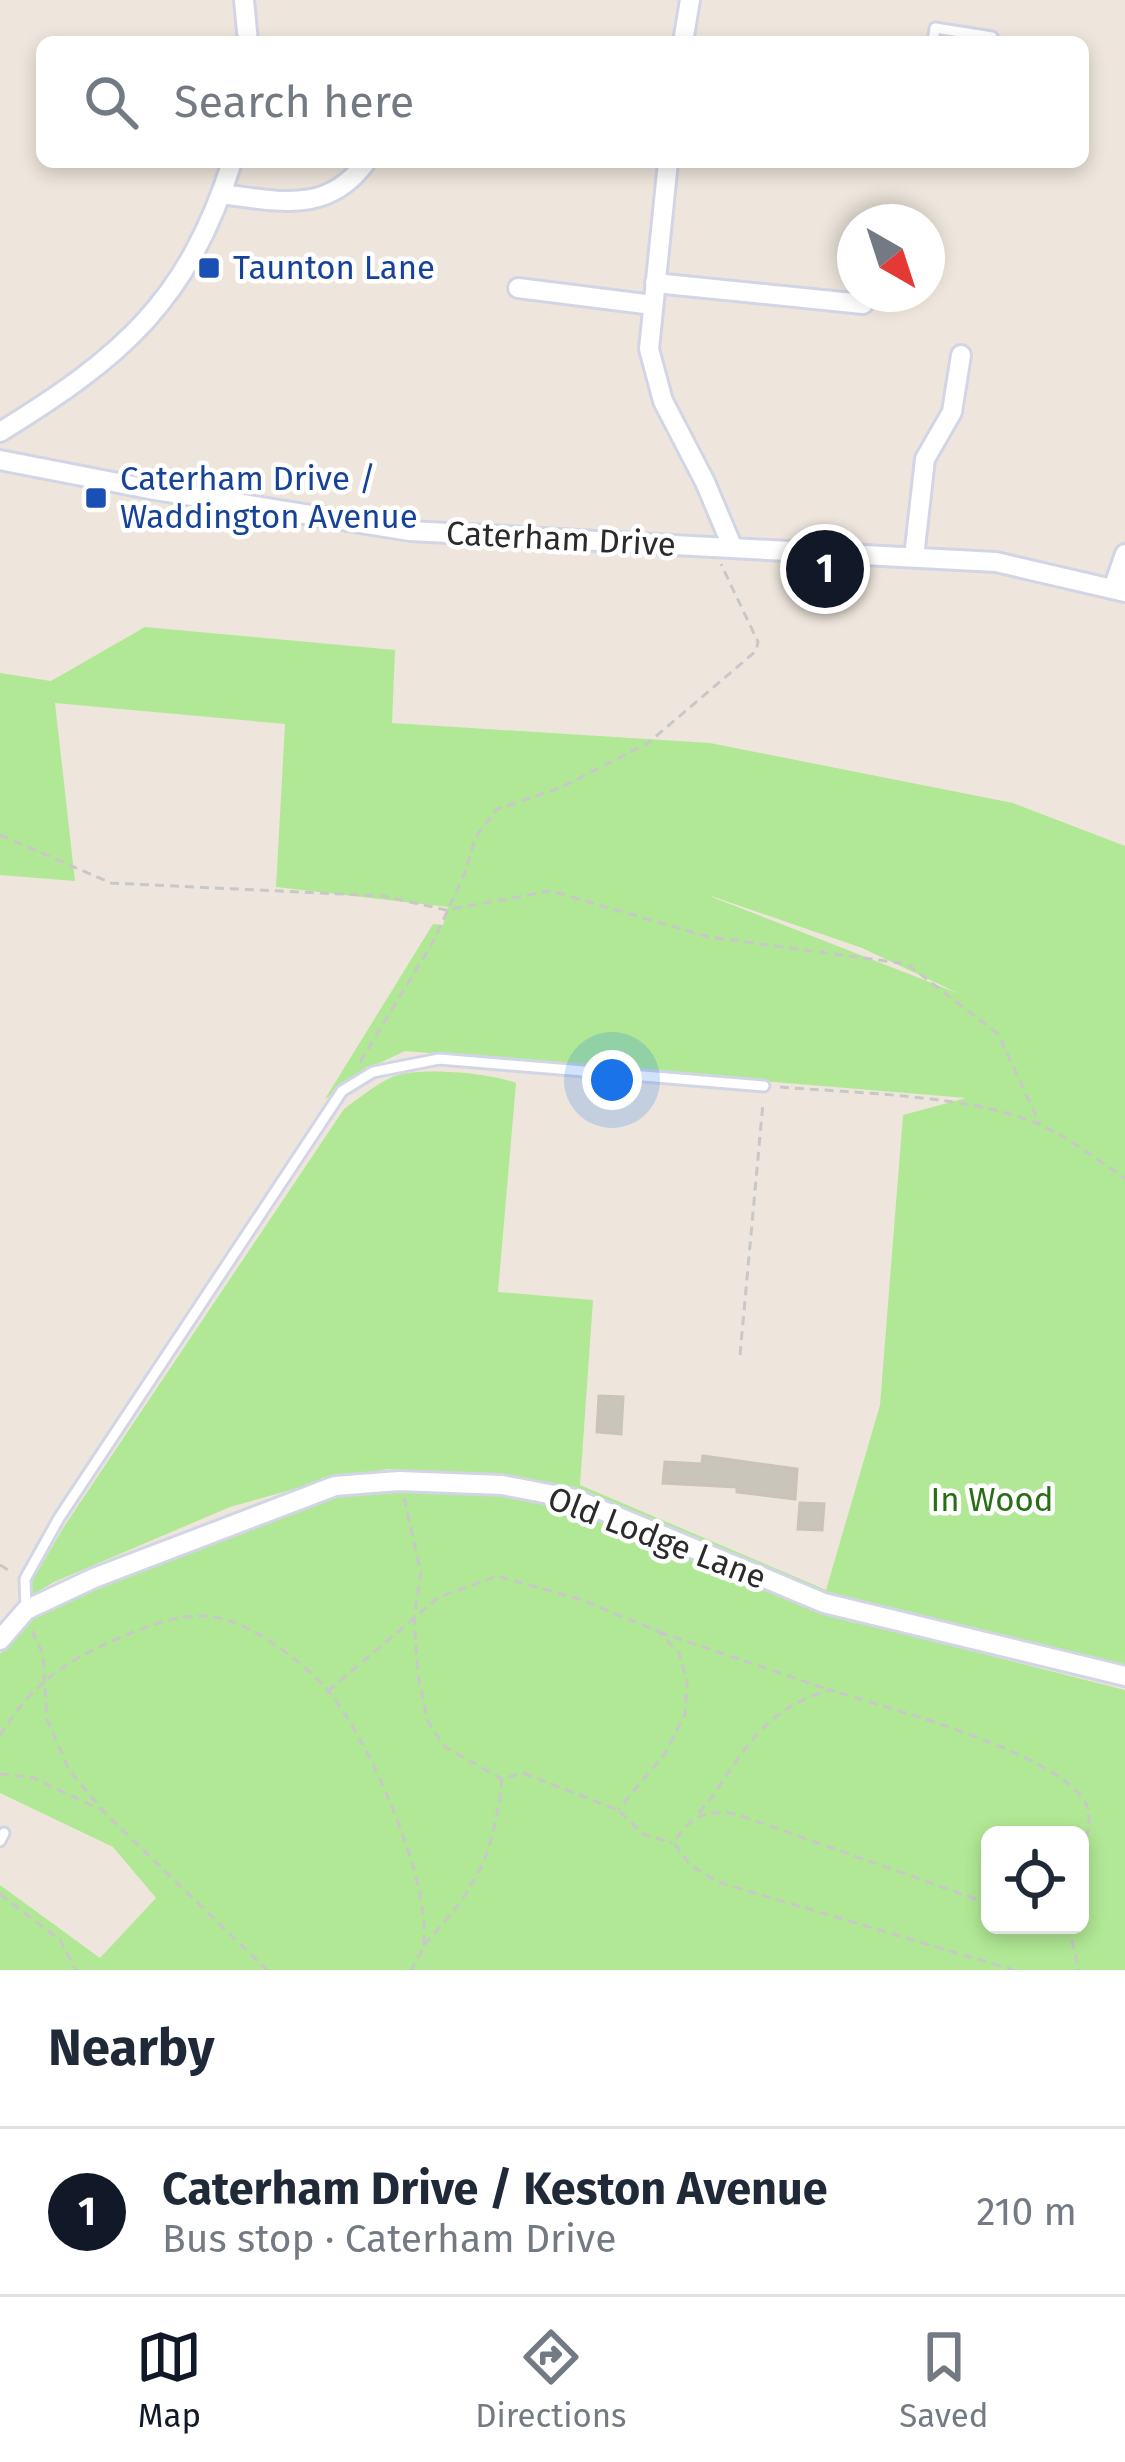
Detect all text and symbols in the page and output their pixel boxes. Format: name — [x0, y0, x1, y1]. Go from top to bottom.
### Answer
search box — [36, 36, 1089, 168]
icon: search — [78, 69, 144, 135]
text: Search here — [174, 75, 414, 129]
north arrow — [837, 204, 945, 312]
place label: Taunton Lane — [233, 248, 435, 288]
marker: Taunton Lane — [196, 255, 222, 281]
place label: Caterham Drive / Waddington Avenue — [120, 459, 418, 537]
marker: Caterham Drive / Waddington Avenue — [83, 485, 109, 511]
street label: Caterham Drive — [445, 513, 677, 565]
pin: 1 — [786, 524, 864, 614]
your location — [582, 1050, 642, 1110]
street label: Old Lodge Lane — [542, 1478, 772, 1598]
park label: In Wood — [930, 1480, 1054, 1520]
map controls — [981, 1826, 1089, 1934]
button: locate — [981, 1826, 1089, 1934]
text: Nearby — [48, 2017, 214, 2079]
text: Caterham Drive / Keston Avenue — [162, 2162, 828, 2216]
text: 1 — [78, 2189, 96, 2235]
text: 210 m — [976, 2189, 1077, 2235]
text: Bus stop · Caterham Drive — [162, 2216, 616, 2262]
tab: Map — [136, 2324, 202, 2436]
tab: Directions — [475, 2324, 627, 2436]
tab: Saved — [899, 2324, 989, 2436]

